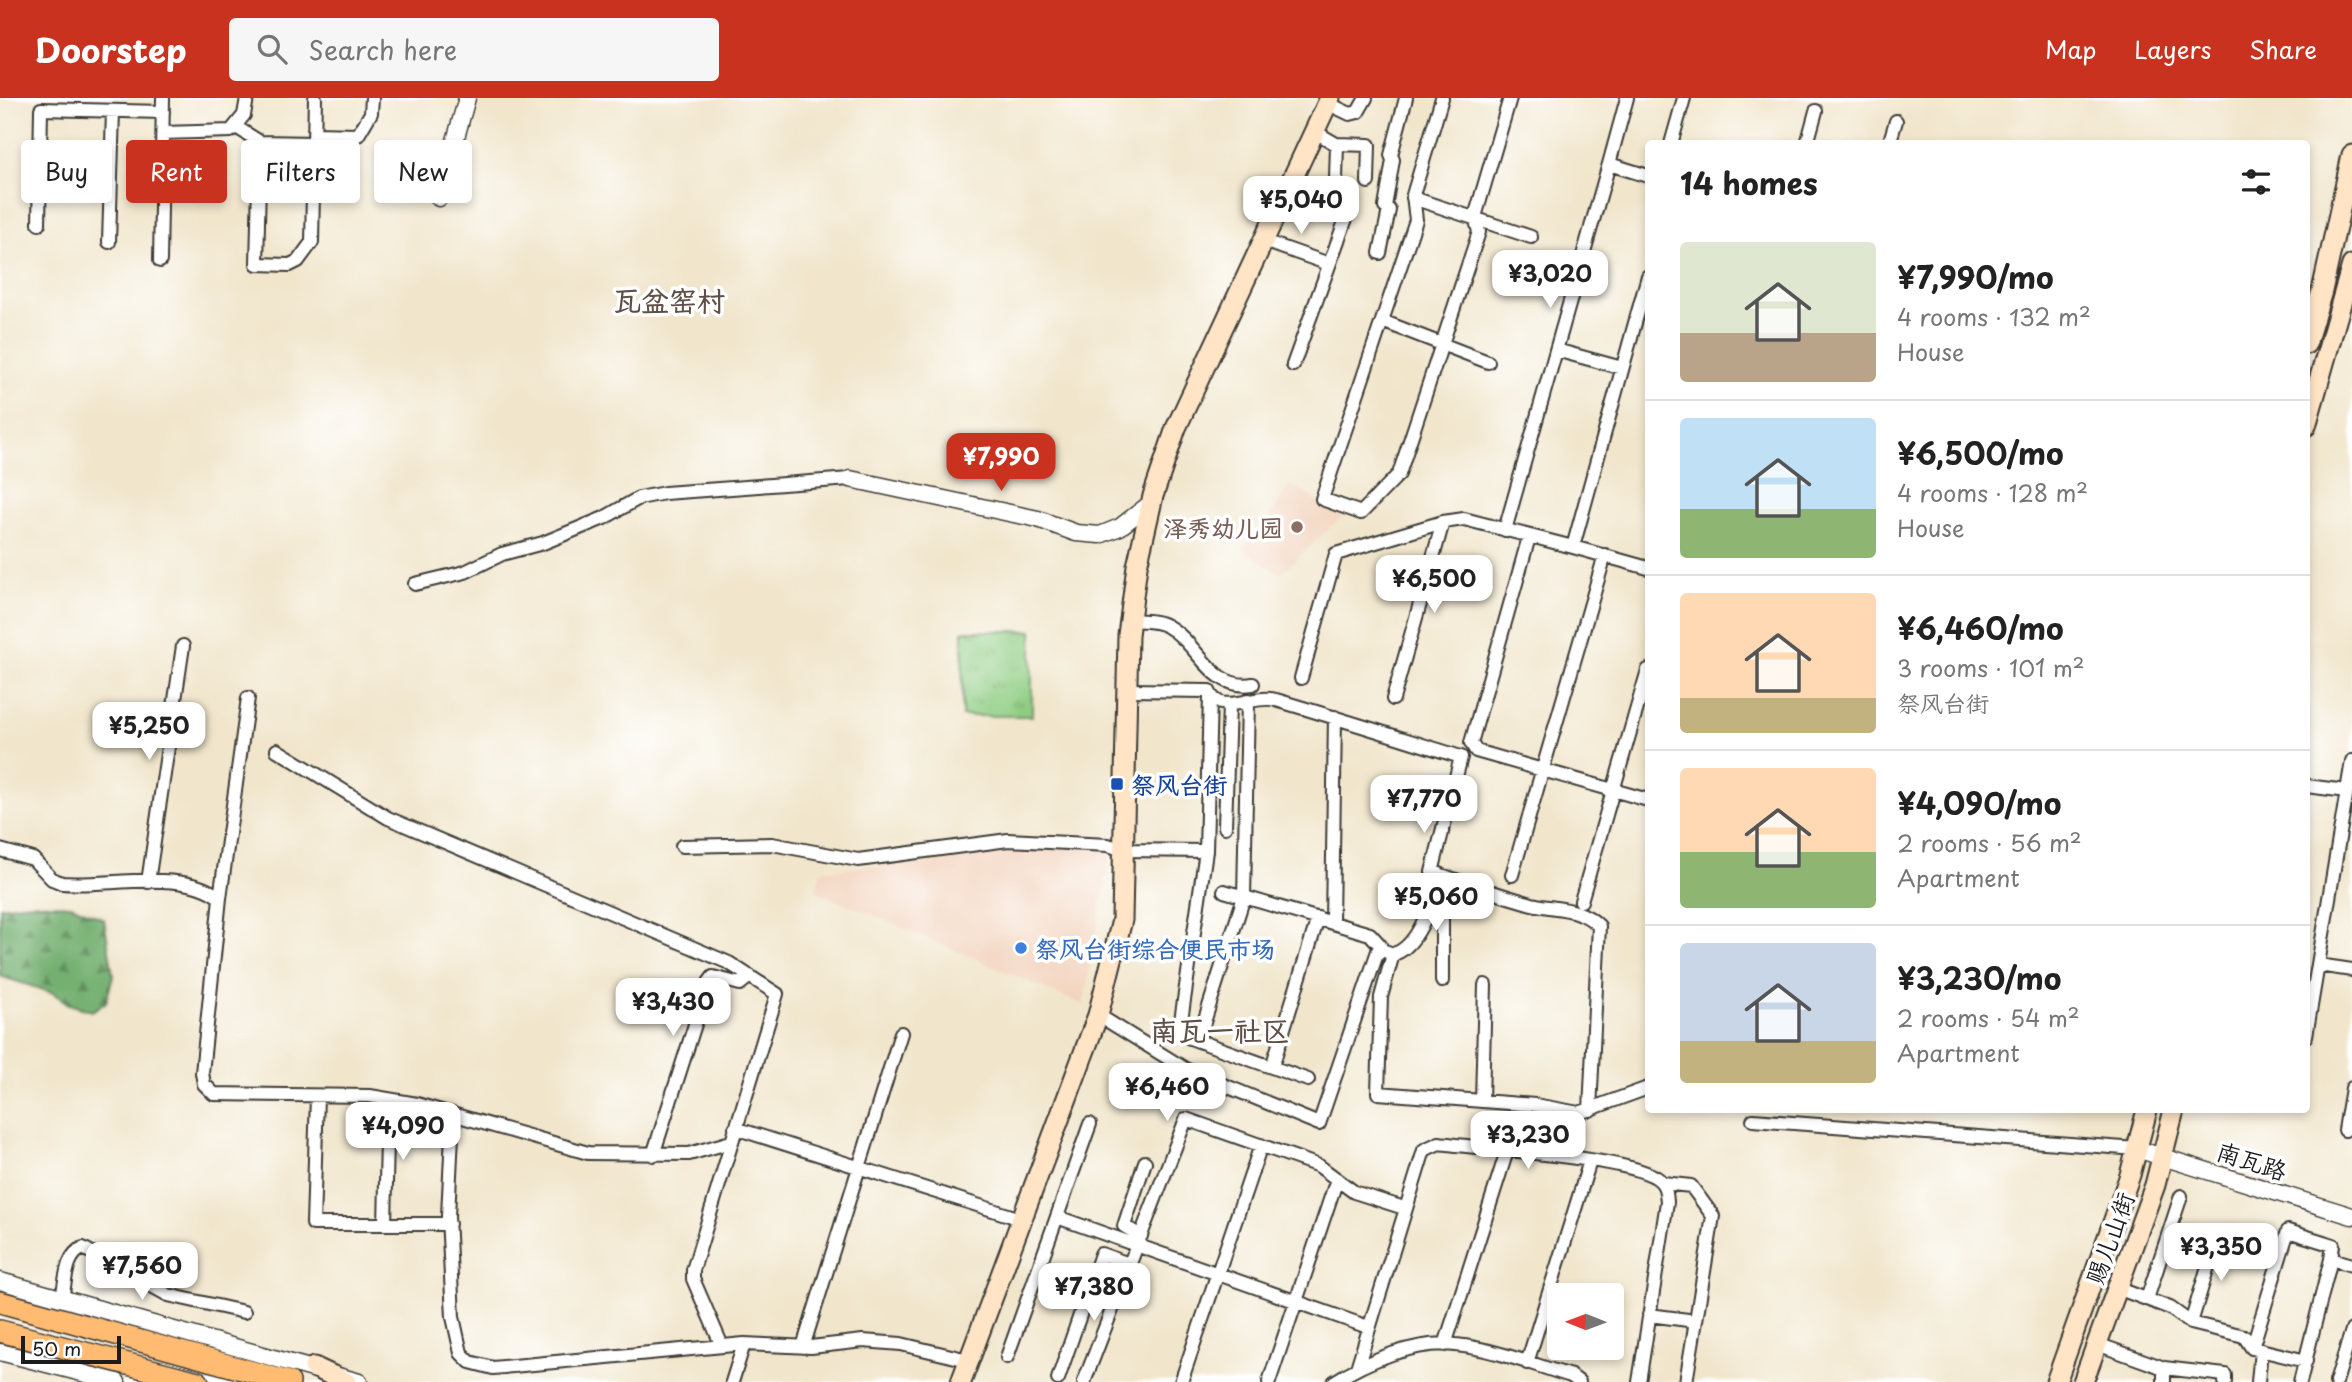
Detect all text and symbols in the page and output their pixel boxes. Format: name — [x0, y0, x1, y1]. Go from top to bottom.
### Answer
search box — [229, 18, 719, 81]
text: Doorstep — [35, 24, 187, 74]
icon: search — [253, 30, 291, 68]
text: Search here — [309, 30, 457, 69]
text: Map — [2045, 31, 2096, 67]
text: Layers — [2134, 31, 2211, 67]
text: Share — [2249, 31, 2317, 67]
chip: Buy — [21, 140, 112, 203]
chip: Rent — [126, 140, 227, 203]
chip: Filters — [241, 140, 360, 203]
chip: New — [374, 140, 472, 203]
text: 14 homes — [1680, 160, 1818, 205]
icon: filters — [2237, 163, 2275, 201]
pin: ¥5,040 — [1244, 176, 1358, 236]
text: ¥5,040 — [1259, 181, 1343, 216]
pin: ¥3,020 — [1493, 250, 1607, 310]
text: ¥7,990/mo — [1897, 254, 2054, 299]
text: ¥3,020 — [1508, 255, 1592, 290]
icon: home — [1736, 270, 1820, 354]
district label: 瓦盆窑村 — [613, 278, 725, 321]
text: 4 rooms · 132 m² — [1897, 299, 2091, 334]
text: House — [1897, 334, 1964, 369]
text: ¥6,500/mo — [1897, 430, 2064, 475]
pin: ¥7,990 — [944, 434, 1058, 493]
text: ¥7,990 — [963, 438, 1040, 473]
icon: home — [1736, 446, 1820, 530]
text: 4 rooms · 128 m² — [1897, 475, 2088, 510]
place label: 泽秀幼儿园 — [1163, 509, 1283, 545]
text: House — [1897, 510, 1964, 545]
marker: 泽秀幼儿园 — [1289, 519, 1305, 535]
pin: ¥6,500 — [1377, 556, 1491, 615]
text: ¥6,500 — [1392, 560, 1476, 595]
text: ¥6,460/mo — [1897, 605, 2064, 650]
icon: home — [1736, 621, 1820, 705]
text: 3 rooms · 101 m² — [1897, 650, 2085, 685]
text: 祭风台街 — [1897, 685, 1989, 720]
pin: ¥5,250 — [92, 702, 206, 762]
text: ¥5,250 — [108, 707, 190, 742]
place label: 祭风台街 — [1131, 766, 1227, 802]
marker: 祭风台街 — [1109, 776, 1125, 792]
pin: ¥7,770 — [1367, 776, 1481, 835]
text: ¥7,770 — [1386, 780, 1462, 815]
text: ¥4,090/mo — [1897, 780, 2061, 825]
icon: home — [1736, 796, 1820, 880]
text: 2 rooms · 56 m² — [1897, 825, 2082, 860]
text: Apartment — [1897, 860, 2020, 895]
pin: ¥5,060 — [1379, 874, 1493, 933]
text: ¥5,060 — [1394, 878, 1478, 913]
place label: 祭风台街综合便民市场 — [1035, 930, 1275, 966]
marker: 祭风台街综合便民市场 — [1013, 940, 1029, 956]
text: ¥3,230/mo — [1897, 955, 2061, 1000]
icon: home — [1736, 971, 1820, 1055]
pin: ¥3,430 — [616, 978, 730, 1038]
text: ¥3,430 — [632, 983, 714, 1018]
text: 2 rooms · 54 m² — [1897, 1000, 2080, 1035]
district label: 南瓦一社区 — [1150, 1008, 1290, 1051]
text: Apartment — [1897, 1035, 2020, 1070]
pin: ¥6,460 — [1110, 1063, 1224, 1123]
text: ¥6,460 — [1125, 1068, 1209, 1103]
pin: ¥4,090 — [346, 1102, 460, 1162]
text: ¥4,090 — [362, 1107, 444, 1142]
pin: ¥3,230 — [1471, 1112, 1585, 1171]
text: ¥3,230 — [1487, 1116, 1569, 1151]
street label: 南瓦路 — [2212, 1132, 2292, 1188]
street label: 赐儿山街 — [2076, 1187, 2142, 1289]
pin: ¥3,350 — [2164, 1224, 2278, 1283]
text: ¥3,350 — [2180, 1228, 2262, 1263]
pin: ¥7,560 — [85, 1242, 199, 1302]
text: ¥7,560 — [102, 1247, 182, 1282]
pin: ¥7,380 — [1037, 1264, 1151, 1323]
text: ¥7,380 — [1054, 1268, 1134, 1303]
north arrow — [1547, 1283, 1624, 1360]
map controls — [1547, 1283, 1624, 1360]
scale bar — [21, 1333, 121, 1365]
text: 50 m — [32, 1334, 81, 1362]

